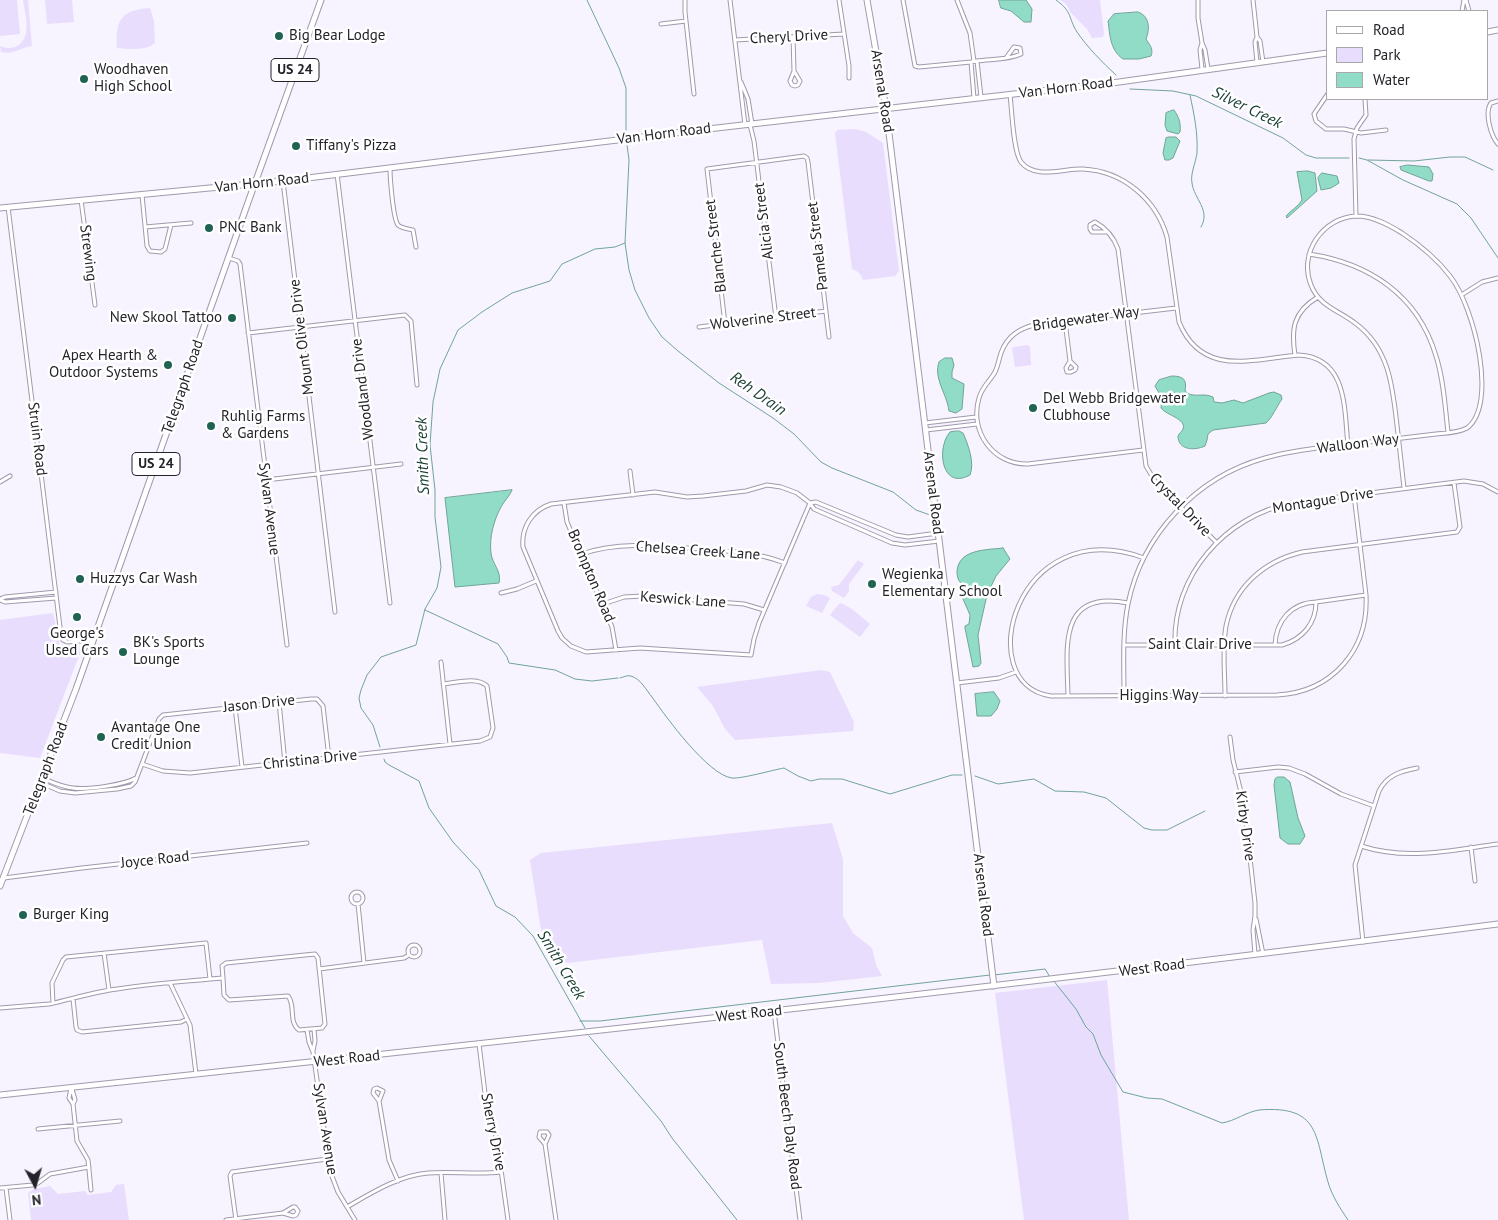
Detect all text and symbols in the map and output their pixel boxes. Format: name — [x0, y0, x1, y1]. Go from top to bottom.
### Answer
legend — [1326, 10, 1488, 100]
text: Road — [1373, 20, 1405, 39]
street label: Cheryl Drive — [749, 26, 829, 48]
place label: Big Bear Lodge — [289, 27, 385, 45]
marker: Big Bear Lodge — [273, 30, 285, 42]
text: Park — [1373, 45, 1401, 64]
street label: Arsenal Road — [867, 48, 897, 134]
road number: US 24 — [271, 58, 319, 82]
place label: Woodhaven High School — [94, 61, 172, 96]
text: Water — [1373, 70, 1410, 89]
marker: Woodhaven High School — [78, 73, 90, 85]
street label: Van Horn Road — [1018, 73, 1114, 103]
water label: Silver Creek — [1209, 83, 1285, 133]
street label: Van Horn Road — [616, 119, 712, 149]
place label: Tiffany's Pizza — [306, 137, 396, 155]
marker: Tiffany's Pizza — [290, 140, 302, 152]
street label: Van Horn Road — [214, 169, 310, 197]
street label: Alicia Street — [750, 181, 778, 261]
street label: Blanche Street — [701, 198, 731, 294]
street label: Pamela Street — [804, 201, 832, 291]
place label: PNC Bank — [219, 219, 282, 237]
marker: PNC Bank — [203, 222, 215, 234]
street label: Strewing — [76, 224, 100, 282]
street label: Mount Olive Drive — [286, 278, 318, 396]
street label: Bridgewater Way — [1031, 303, 1141, 335]
street label: Wolverine Street — [709, 304, 817, 334]
place label: New Skool Tattoo — [110, 309, 222, 327]
marker: New Skool Tattoo — [226, 312, 238, 324]
street label: Telegraph Road — [158, 337, 208, 437]
street label: Woodland Drive — [348, 337, 378, 441]
place label: Apex Hearth & Outdoor Systems — [49, 347, 158, 382]
marker: Apex Hearth & Outdoor Systems — [162, 359, 174, 371]
water label: Reh Drain — [726, 368, 790, 420]
place label: Del Webb Bridgewater Clubhouse — [1043, 390, 1186, 425]
street label: Struin Road — [24, 401, 50, 477]
marker: Del Webb Bridgewater Clubhouse — [1027, 402, 1039, 414]
place label: Ruhlig Farms & Gardens — [221, 408, 305, 443]
water label: Smith Creek — [412, 417, 434, 495]
marker: Ruhlig Farms & Gardens — [205, 420, 217, 432]
street label: Walloon Way — [1316, 430, 1400, 458]
street label: Arsenal Road — [919, 450, 947, 536]
road number: US 24 — [132, 452, 180, 476]
street label: Sylvan Avenue — [254, 462, 284, 556]
street label: Crystal Drive — [1145, 470, 1215, 540]
street label: Montague Drive — [1271, 484, 1375, 518]
street label: Brompton Road — [563, 527, 619, 625]
street label: Chelsea Creek Lane — [635, 538, 761, 564]
place label: Wegienka Elementary School — [882, 566, 1002, 601]
place label: Huzzys Car Wash — [90, 570, 197, 588]
marker: Huzzys Car Wash — [74, 573, 86, 585]
marker: Wegienka Elementary School — [866, 578, 878, 590]
street label: Keswick Lane — [639, 588, 727, 612]
marker: George's Used Cars — [71, 611, 83, 623]
place label: George's Used Cars — [46, 625, 108, 660]
place label: BK's Sports Lounge — [133, 634, 205, 669]
street label: Saint Clair Drive — [1148, 636, 1252, 654]
marker: BK's Sports Lounge — [117, 646, 129, 658]
street label: Higgins Way — [1120, 687, 1198, 705]
street label: Jason Drive — [222, 691, 296, 717]
place label: Avantage One Credit Union — [111, 719, 200, 754]
street label: Telegraph Road — [20, 720, 72, 818]
marker: Avantage One Credit Union — [95, 731, 107, 743]
street label: Christina Drive — [262, 746, 358, 774]
street label: Kirby Drive — [1231, 790, 1259, 862]
street label: Joyce Road — [120, 847, 190, 873]
street label: Arsenal Road — [969, 852, 997, 938]
place label: Burger King — [33, 906, 109, 924]
marker: Burger King — [17, 909, 29, 921]
water label: Smith Creek — [533, 927, 589, 1003]
street label: West Road — [1118, 955, 1186, 981]
street label: West Road — [715, 1002, 783, 1026]
street label: South Beech Daly Road — [769, 1041, 805, 1191]
street label: West Road — [313, 1047, 381, 1071]
street label: Sylvan Avenue — [309, 1082, 341, 1176]
street label: Sherry Drive — [477, 1092, 509, 1172]
north arrow — [10, 1160, 60, 1210]
text: N — [31, 1190, 42, 1209]

